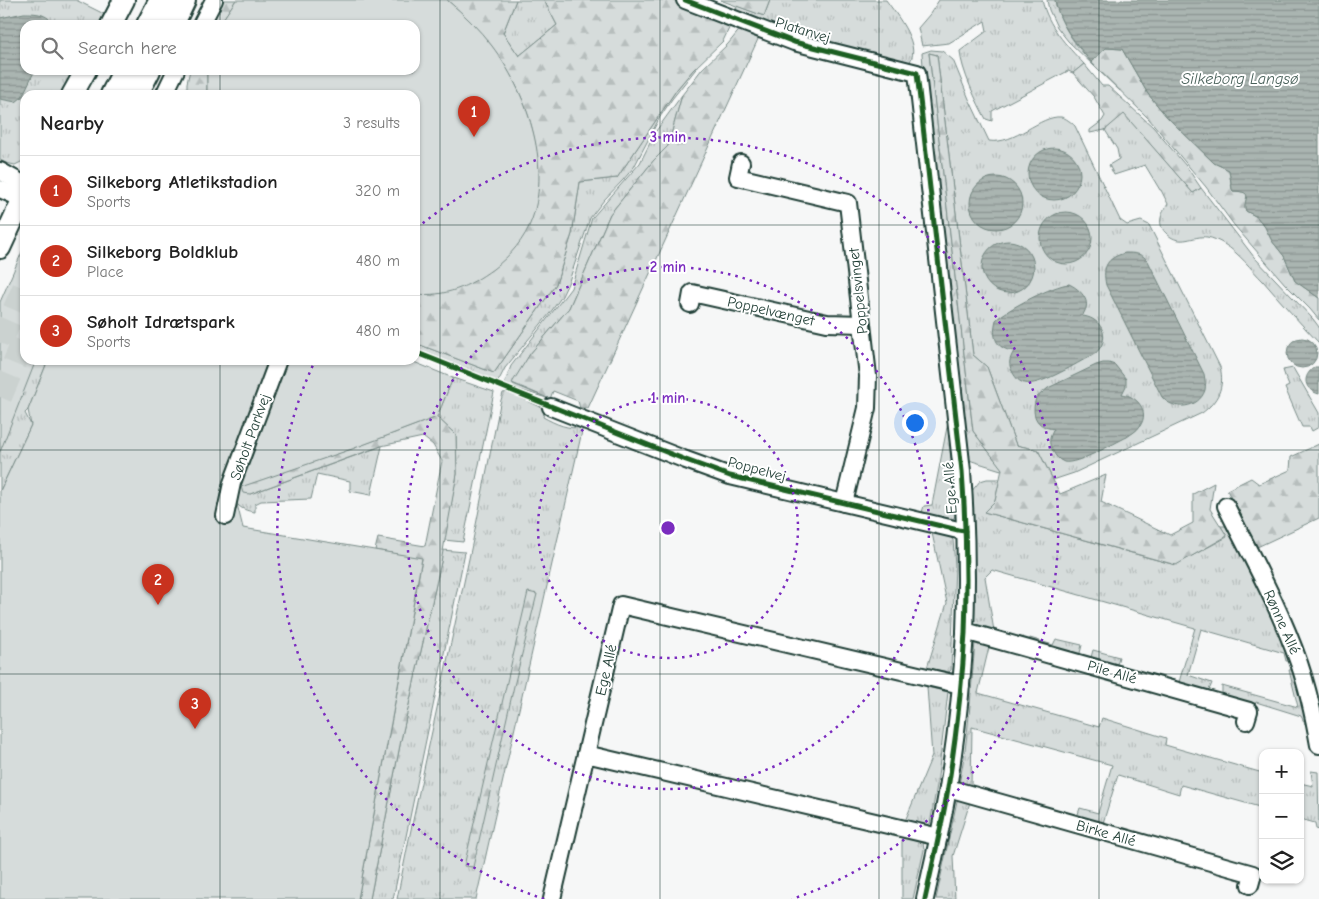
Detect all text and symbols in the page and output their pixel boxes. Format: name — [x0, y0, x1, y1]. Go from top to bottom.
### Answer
street label: Platanvej — [773, 13, 833, 47]
search box — [20, 20, 420, 75]
icon: search — [38, 34, 66, 62]
text: Search here — [78, 37, 177, 59]
water label: Silkeborg Langsø — [1182, 70, 1298, 88]
pin: 1 — [458, 96, 490, 137]
text: Nearby — [40, 111, 104, 135]
text: 3 results — [343, 114, 400, 132]
text: 3 min — [650, 128, 686, 146]
text: Silkeborg Atletikstadion — [87, 171, 278, 193]
text: 1 — [53, 182, 59, 200]
text: 320 m — [355, 182, 400, 200]
text: Sports — [87, 193, 130, 211]
text: Silkeborg Boldklub — [87, 241, 238, 263]
street label: Poppelsvinget — [844, 246, 871, 335]
text: 2 — [52, 252, 60, 270]
text: 480 m — [356, 252, 400, 270]
text: 2 min — [650, 258, 686, 276]
text: Place — [87, 263, 123, 281]
street label: Poppelvænget — [726, 292, 817, 330]
text: Søholt Idrætspark — [87, 311, 235, 333]
text: 3 — [52, 322, 60, 340]
text: 480 m — [356, 322, 400, 340]
text: Sports — [87, 333, 130, 351]
text: 1 min — [651, 389, 685, 407]
street label: Søholt Parkvej — [226, 391, 274, 483]
your location — [902, 410, 928, 436]
street label: Poppelvej — [726, 453, 788, 485]
street label: Ege Allé — [939, 461, 961, 515]
centre of rings — [659, 519, 677, 537]
pin: 2 — [142, 564, 174, 605]
street label: Rønne Allé — [1260, 587, 1304, 657]
street label: Ege Allé — [591, 642, 621, 698]
street label: Pile Allé — [1085, 656, 1139, 688]
pin: 3 — [179, 688, 211, 729]
map controls — [1259, 749, 1304, 884]
button: + — [1259, 749, 1304, 794]
button: − — [1259, 794, 1304, 839]
street label: Birke Allé — [1074, 816, 1138, 850]
button: layers — [1259, 839, 1304, 884]

